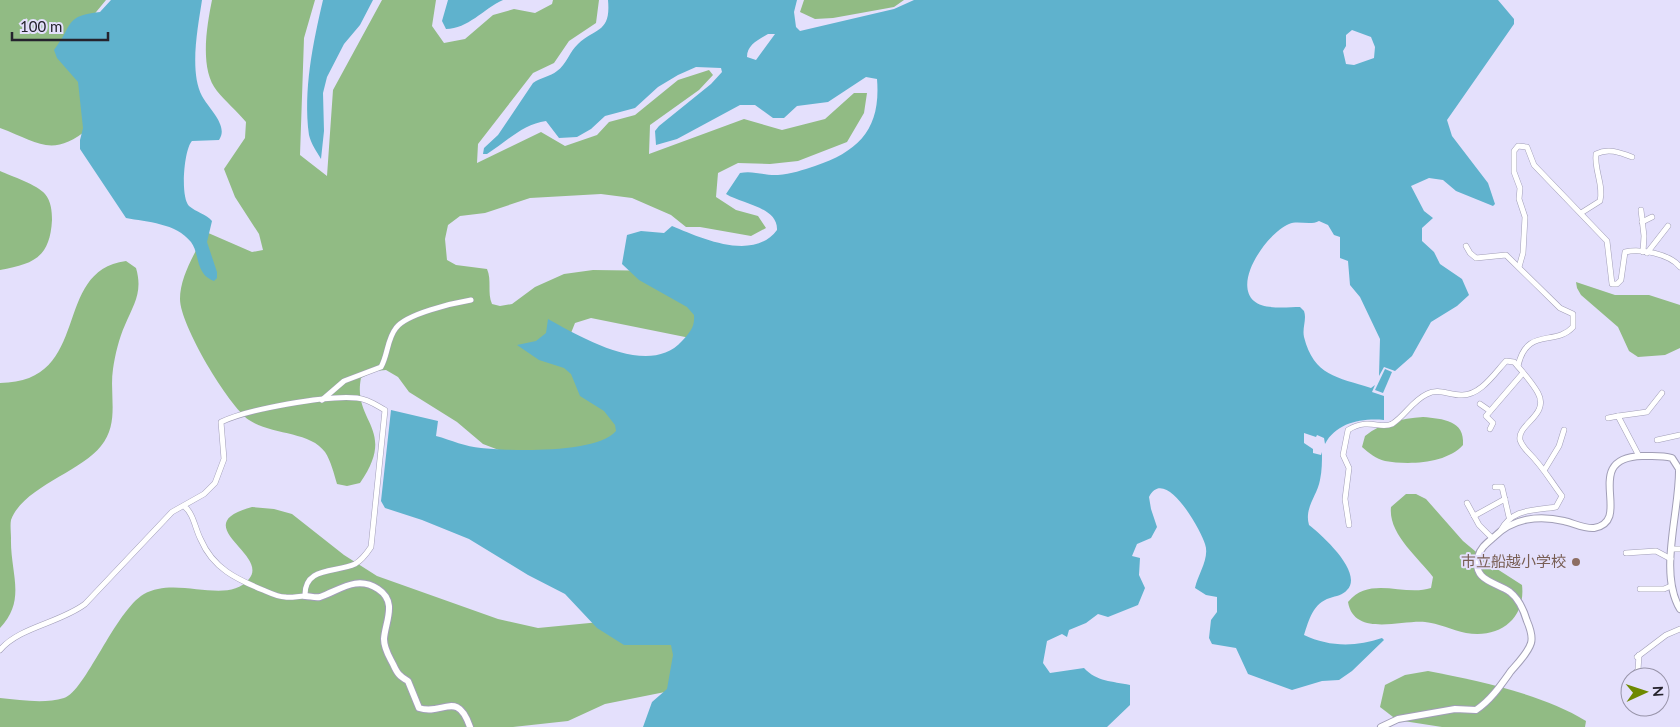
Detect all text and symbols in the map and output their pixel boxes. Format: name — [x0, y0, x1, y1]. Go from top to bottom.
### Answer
scale bar — [12, 10, 109, 42]
text: 100 m — [20, 17, 62, 35]
place label: 市立船越小学校 — [1461, 552, 1566, 570]
marker: 市立船越小学校 — [1570, 556, 1582, 568]
north arrow — [1620, 667, 1670, 717]
text: N — [1650, 685, 1667, 697]

